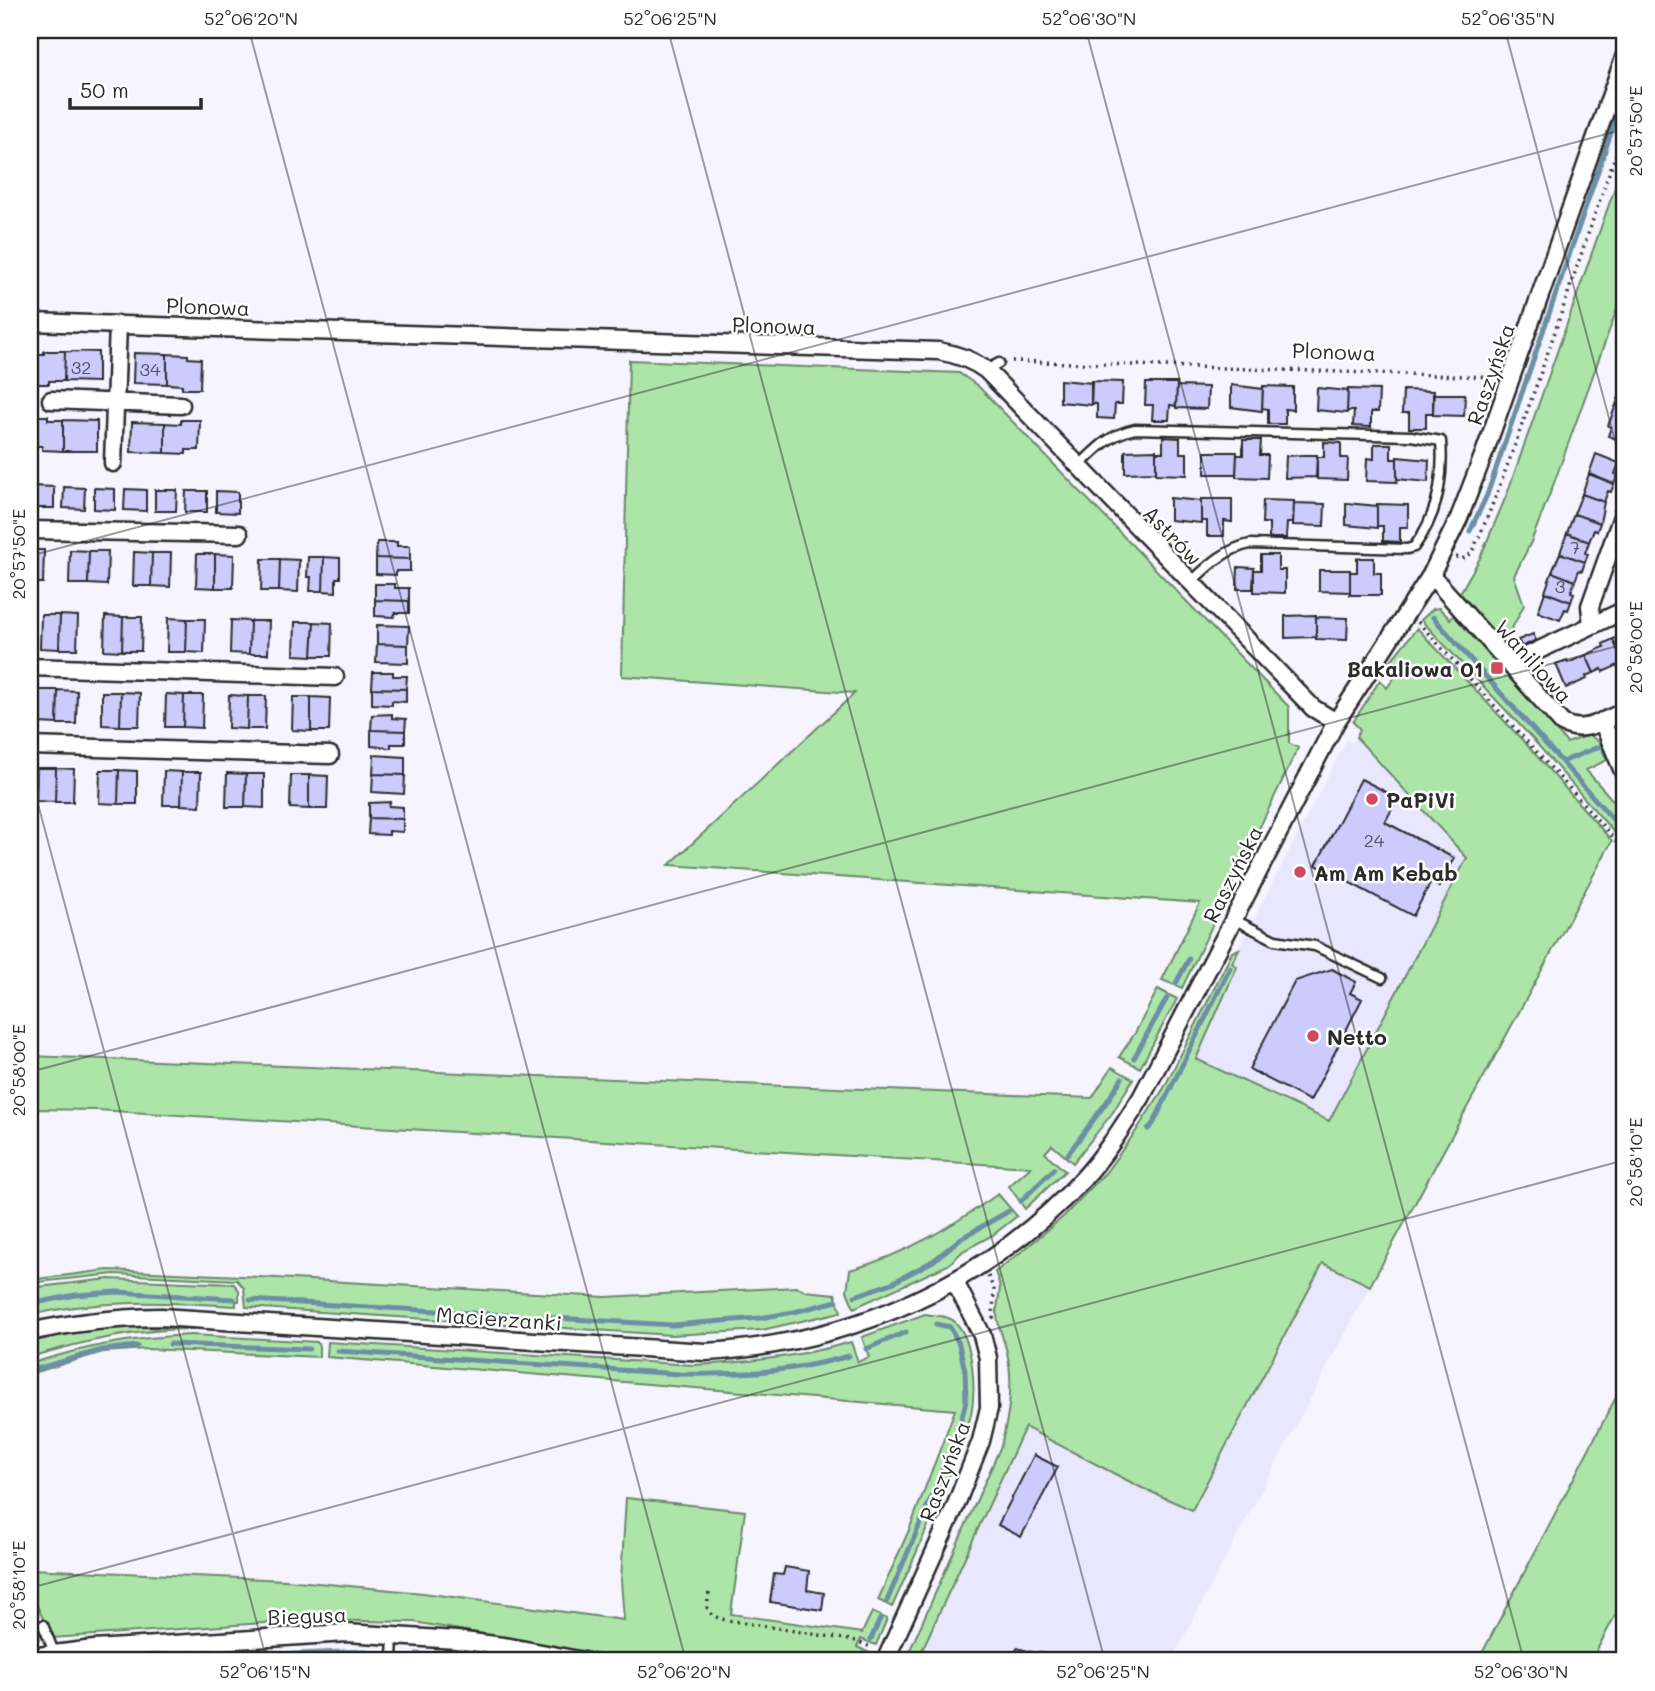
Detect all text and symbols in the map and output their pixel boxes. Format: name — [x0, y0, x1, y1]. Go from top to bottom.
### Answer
text: 52°06'20"N — [204, 6, 298, 30]
text: 52°06'25"N — [623, 6, 717, 30]
text: 52°06'30"N — [1042, 6, 1136, 30]
text: 52°06'35"N — [1461, 6, 1555, 30]
scale bar — [70, 66, 201, 110]
text: 50 m — [80, 76, 129, 103]
text: 20°57'50"E — [1623, 86, 1647, 176]
street label: Plonowa — [166, 291, 250, 321]
street label: Plonowa — [732, 310, 816, 340]
street label: Raszyńska — [1460, 320, 1520, 428]
street label: Plonowa — [1292, 336, 1376, 366]
house number: 32 — [71, 355, 91, 379]
house number: 34 — [139, 357, 161, 381]
street label: Astrów — [1138, 499, 1208, 571]
text: 20°57'50"E — [6, 509, 30, 599]
house number: 7 — [1570, 535, 1580, 559]
house number: 3 — [1555, 574, 1565, 598]
text: 20°58'00"E — [1623, 601, 1647, 693]
street label: Waniliowa — [1489, 614, 1579, 708]
place label: Bakaliowa 01 — [1347, 655, 1483, 682]
marker: Bakaliowa 01 — [1489, 660, 1505, 676]
place label: PaPiVi — [1386, 786, 1456, 813]
marker: PaPiVi — [1364, 791, 1380, 807]
street label: Raszyńska — [1196, 821, 1268, 927]
house number: 24 — [1364, 828, 1385, 852]
place label: Am Am Kebab — [1314, 859, 1458, 886]
marker: Am Am Kebab — [1292, 864, 1308, 880]
place label: Netto — [1327, 1023, 1387, 1050]
text: 20°58'00"E — [6, 1024, 30, 1116]
marker: Netto — [1305, 1028, 1321, 1044]
text: 20°58'10"E — [1623, 1117, 1647, 1207]
street label: Macierzanki — [435, 1300, 563, 1336]
street label: Raszyńska — [912, 1417, 976, 1525]
text: 20°58'10"E — [6, 1540, 30, 1630]
street label: Biegusa — [267, 1600, 347, 1630]
text: 52°06'15"N — [219, 1659, 311, 1683]
text: 52°06'20"N — [637, 1659, 731, 1683]
text: 52°06'25"N — [1056, 1659, 1150, 1683]
text: 52°06'30"N — [1474, 1659, 1568, 1683]

